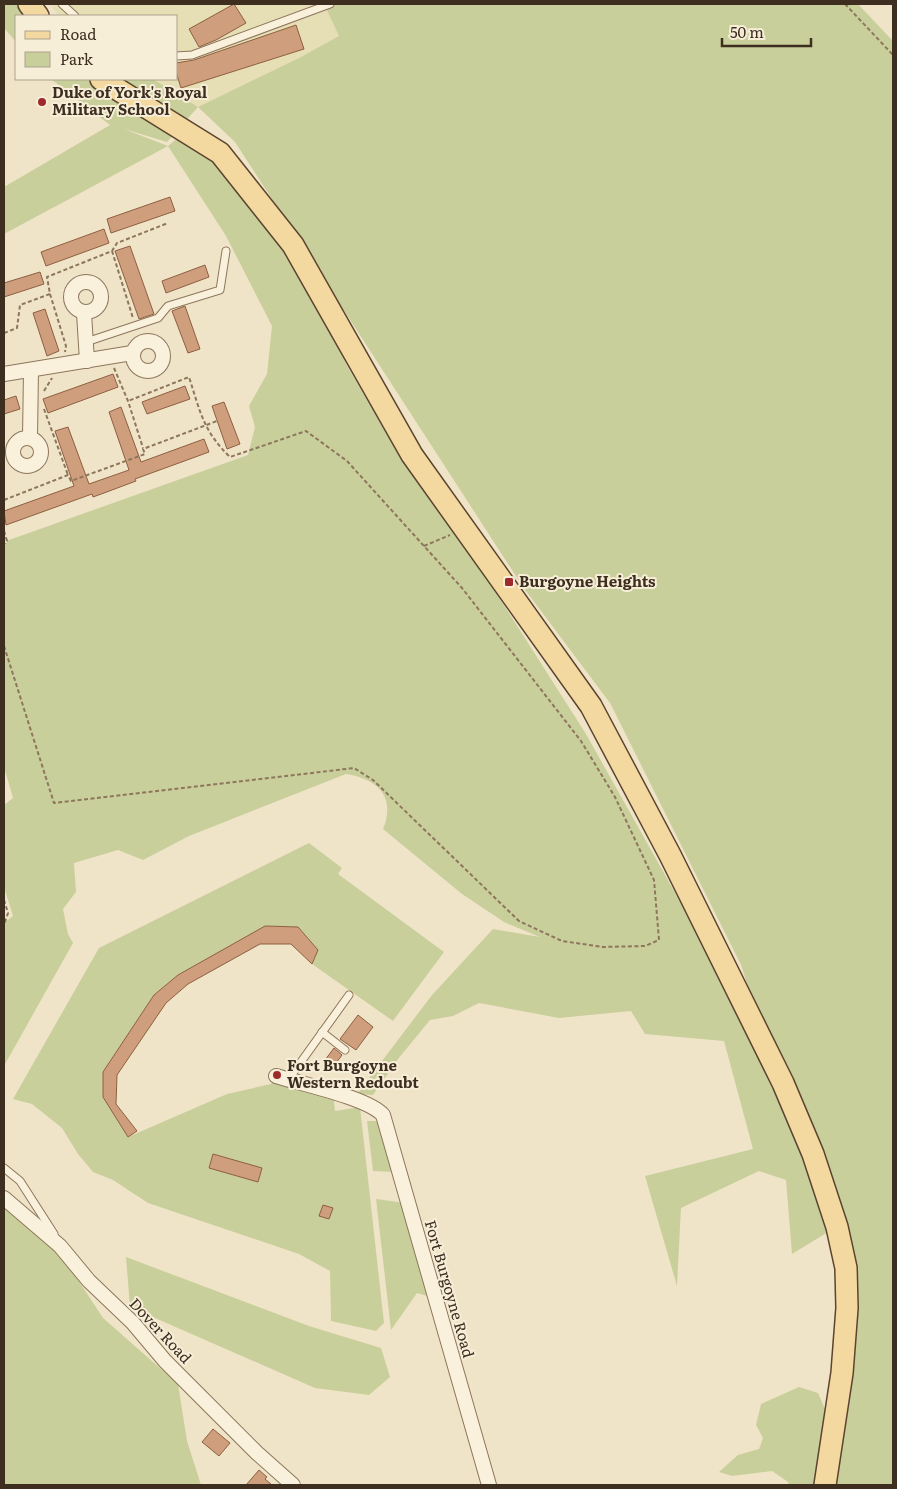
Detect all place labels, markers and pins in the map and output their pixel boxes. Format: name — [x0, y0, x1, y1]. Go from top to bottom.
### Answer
place label: Duke of York's Royal Military School — [52, 80, 208, 120]
marker: Duke of York's Royal Military School — [36, 96, 48, 108]
place label: Burgoyne Heights — [519, 569, 656, 592]
marker: Burgoyne Heights — [503, 576, 515, 588]
place label: Fort Burgoyne Western Redoubt — [287, 1053, 419, 1093]
marker: Fort Burgoyne Western Redoubt — [271, 1069, 283, 1081]

